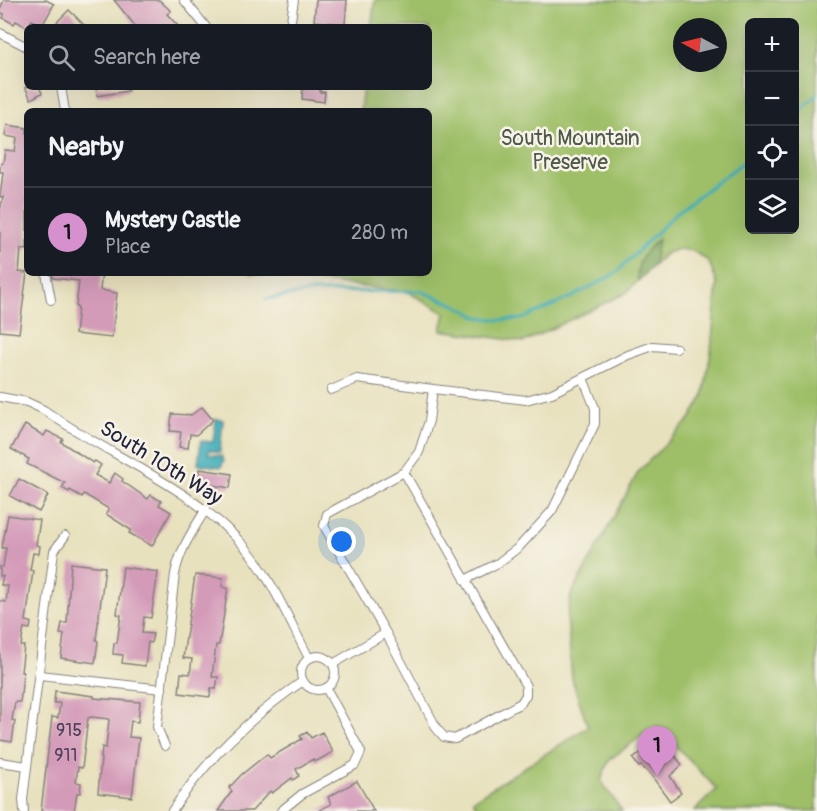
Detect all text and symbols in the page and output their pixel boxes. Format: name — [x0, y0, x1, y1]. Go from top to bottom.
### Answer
north arrow — [673, 18, 727, 72]
map controls — [745, 18, 799, 234]
button: + — [745, 18, 799, 72]
search box — [24, 24, 432, 90]
icon: search — [45, 41, 78, 74]
text: Search here — [93, 43, 200, 71]
button: − — [745, 72, 799, 126]
park label: South Mountain Preserve — [500, 125, 640, 176]
button: locate — [745, 126, 799, 180]
text: Nearby — [48, 131, 124, 163]
button: layers — [745, 180, 799, 234]
text: Mystery Castle — [105, 206, 240, 234]
text: 1 — [64, 220, 71, 245]
text: 280 m — [351, 220, 408, 245]
text: Place — [105, 234, 150, 259]
street label: South 10th Way — [95, 415, 227, 511]
your location — [327, 527, 356, 556]
house number: 915 — [56, 719, 82, 742]
pin: 1 — [638, 726, 676, 776]
house number: 911 — [54, 744, 78, 767]

